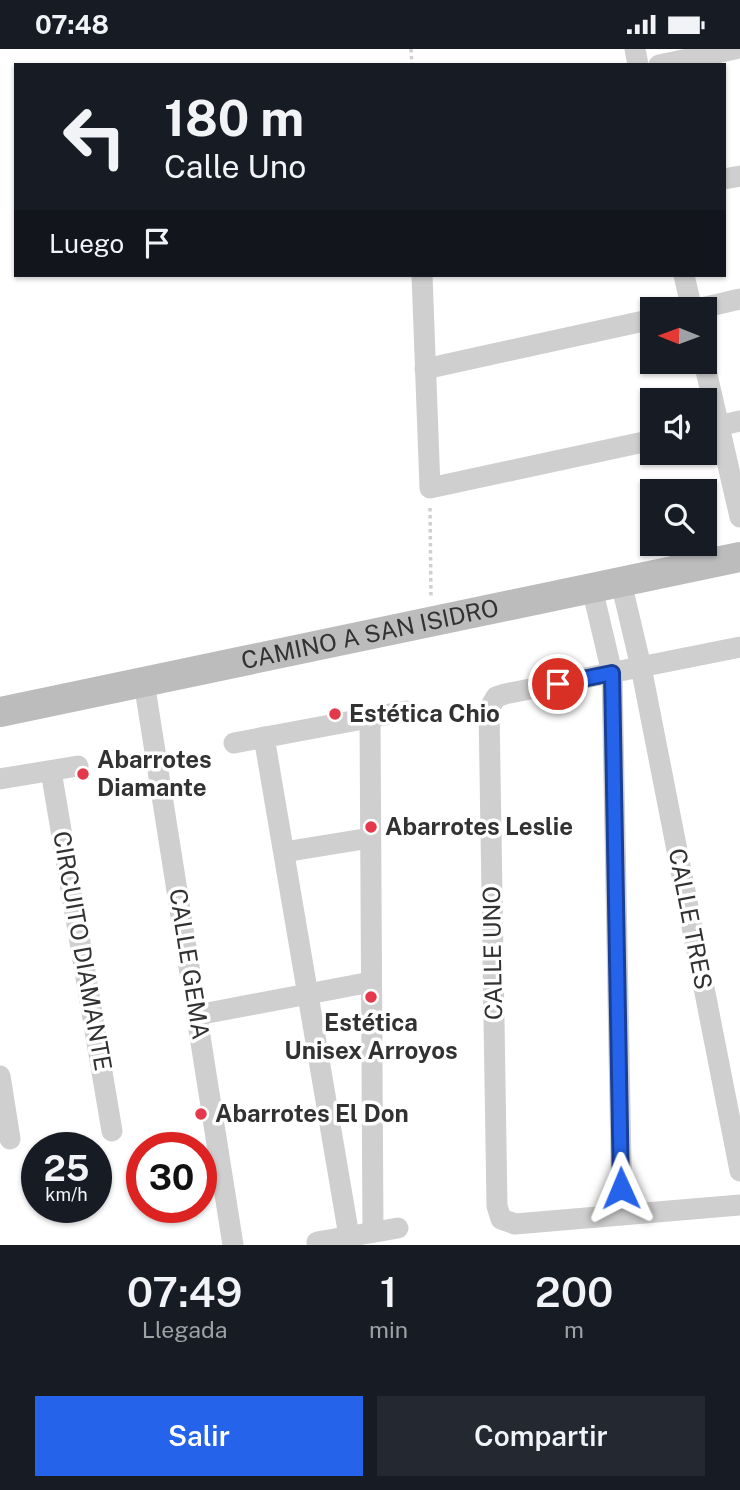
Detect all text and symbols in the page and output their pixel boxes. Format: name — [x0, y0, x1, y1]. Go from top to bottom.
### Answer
text: 07:48 — [35, 9, 109, 40]
text: 180 m — [164, 89, 304, 147]
icon: left — [49, 91, 140, 182]
text: Calle Uno — [164, 148, 306, 185]
icon: arrive — [138, 224, 176, 262]
text: Luego — [49, 228, 124, 259]
north arrow — [640, 297, 718, 375]
map controls — [640, 297, 717, 556]
button: sound — [640, 388, 717, 465]
button: search — [640, 479, 717, 556]
street label: CAMINO A SAN ISIDRO — [239, 593, 501, 674]
pin — [528, 654, 588, 714]
icon: arrive — [539, 665, 577, 703]
place label: Estética Chio — [349, 699, 500, 727]
marker: Estética Chio — [327, 706, 343, 722]
place label: Abarrotes Diamante — [97, 745, 212, 801]
marker: Abarrotes Diamante — [75, 766, 91, 782]
place label: Abarrotes Leslie — [385, 812, 573, 840]
marker: Abarrotes Leslie — [363, 819, 379, 835]
street label: CIRCUITO DIAMANTE — [48, 829, 118, 1073]
street label: CALLE TRES — [664, 846, 718, 992]
street label: CALLE GEMA — [164, 886, 216, 1041]
street label: CALLE UNO — [477, 886, 507, 1020]
marker: Estética Unisex Arroyos — [363, 989, 379, 1005]
place label: Estética Unisex Arroyos — [284, 1008, 458, 1064]
place label: Abarrotes El Don — [215, 1099, 409, 1127]
marker: Abarrotes El Don — [193, 1106, 209, 1122]
speed limit sign: 30 — [126, 1132, 217, 1223]
text: 25 — [44, 1148, 89, 1189]
position arrow — [584, 1151, 658, 1225]
text: km/h — [45, 1184, 88, 1205]
text: 07:49 — [127, 1267, 242, 1316]
text: 1 — [380, 1267, 397, 1316]
text: 200 — [535, 1267, 613, 1316]
text: Llegada — [142, 1316, 227, 1343]
text: min — [369, 1316, 408, 1343]
text: m — [564, 1316, 584, 1343]
button: Salir — [35, 1396, 363, 1476]
button: Compartir — [377, 1396, 705, 1476]

